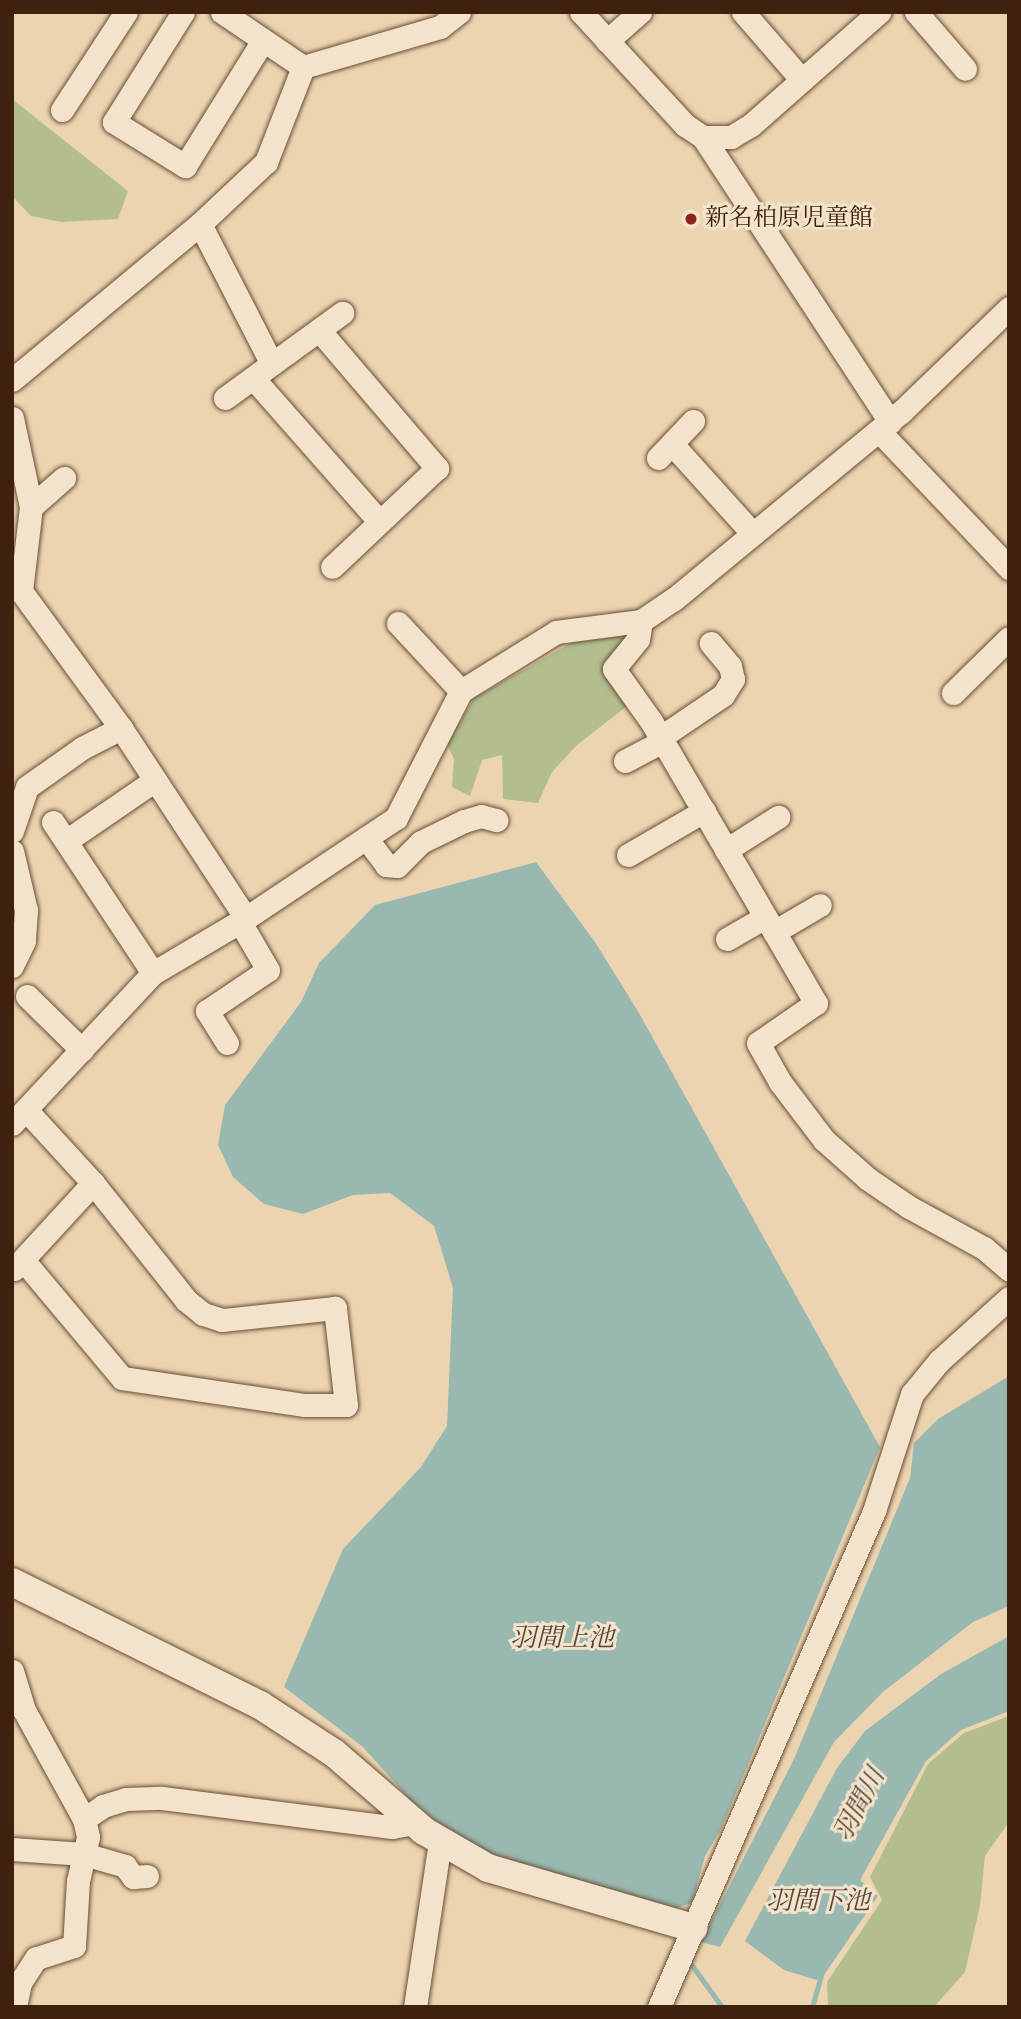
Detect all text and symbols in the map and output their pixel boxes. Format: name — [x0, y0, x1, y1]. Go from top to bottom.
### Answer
place label: 新名柏原児童館 — [705, 205, 873, 233]
marker: 新名柏原児童館 — [683, 211, 699, 227]
water label: 羽間上池 — [510, 1623, 614, 1655]
water label: 羽間川 — [828, 1763, 892, 1847]
water label: 羽間下池 — [766, 1886, 870, 1918]

